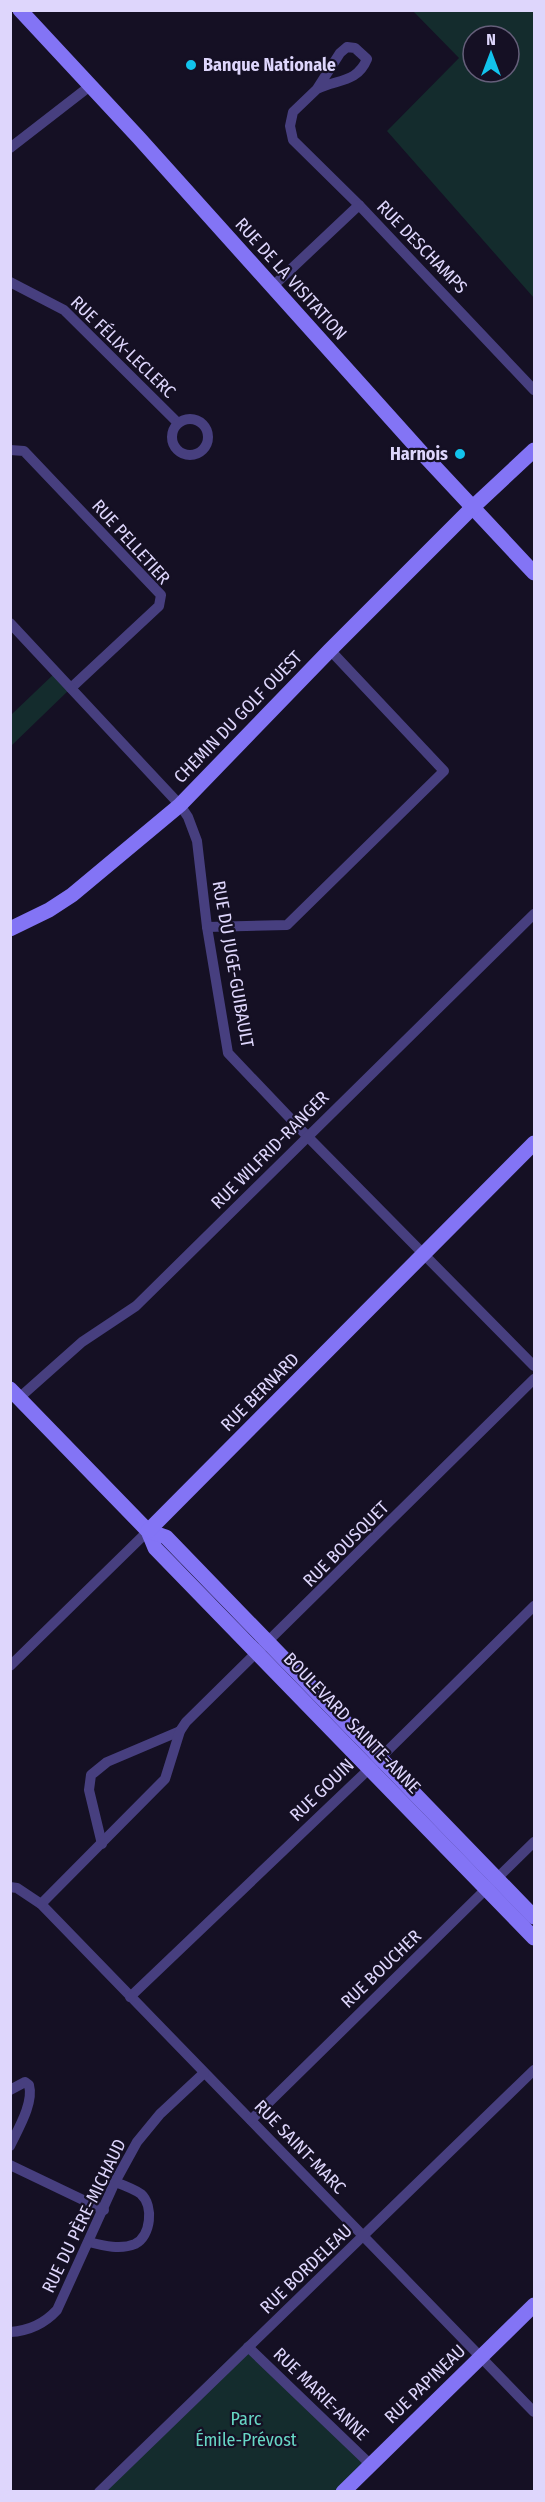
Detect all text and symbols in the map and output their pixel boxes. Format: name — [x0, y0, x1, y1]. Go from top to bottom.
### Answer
north arrow — [461, 24, 521, 84]
text: N — [486, 30, 496, 49]
place label: Banque Nationale — [203, 54, 336, 76]
marker: Banque Nationale — [184, 58, 198, 72]
street label: RUE DESCHAMPS — [372, 196, 472, 298]
street label: RUE DE LA VISITATION — [230, 213, 352, 345]
street label: RUE FÉLIX-LECLERC — [66, 291, 181, 403]
place label: Harnois — [390, 443, 448, 465]
marker: Harnois — [453, 447, 467, 461]
street label: RUE PELLETIER — [87, 495, 175, 589]
street label: CHEMIN DU GOLF OUEST — [169, 646, 307, 788]
street label: RUE DU JUGE-GUIBAULT — [208, 879, 259, 1050]
street label: RUE WILFRID-RANGER — [207, 1086, 334, 1213]
street label: RUE BERNARD — [216, 1348, 304, 1436]
street label: RUE BOUSQUET — [299, 1496, 394, 1591]
street label: BOULEVARD SAINTE-ANNE — [279, 1648, 425, 1798]
street label: RUE GOUIN — [285, 1754, 359, 1826]
street label: RUE BOUCHER — [336, 1925, 426, 2013]
street label: RUE SAINT-MARC — [250, 2095, 350, 2199]
street label: RUE DU PÈRE-MICHAUD — [36, 2135, 131, 2297]
street label: RUE BORDELEAU — [256, 2220, 356, 2318]
street label: RUE PAPINEAU — [380, 2340, 470, 2428]
street label: RUE MARIE-ANNE — [269, 2343, 373, 2445]
park label: Parc Émile-Prévost — [195, 2408, 297, 2451]

